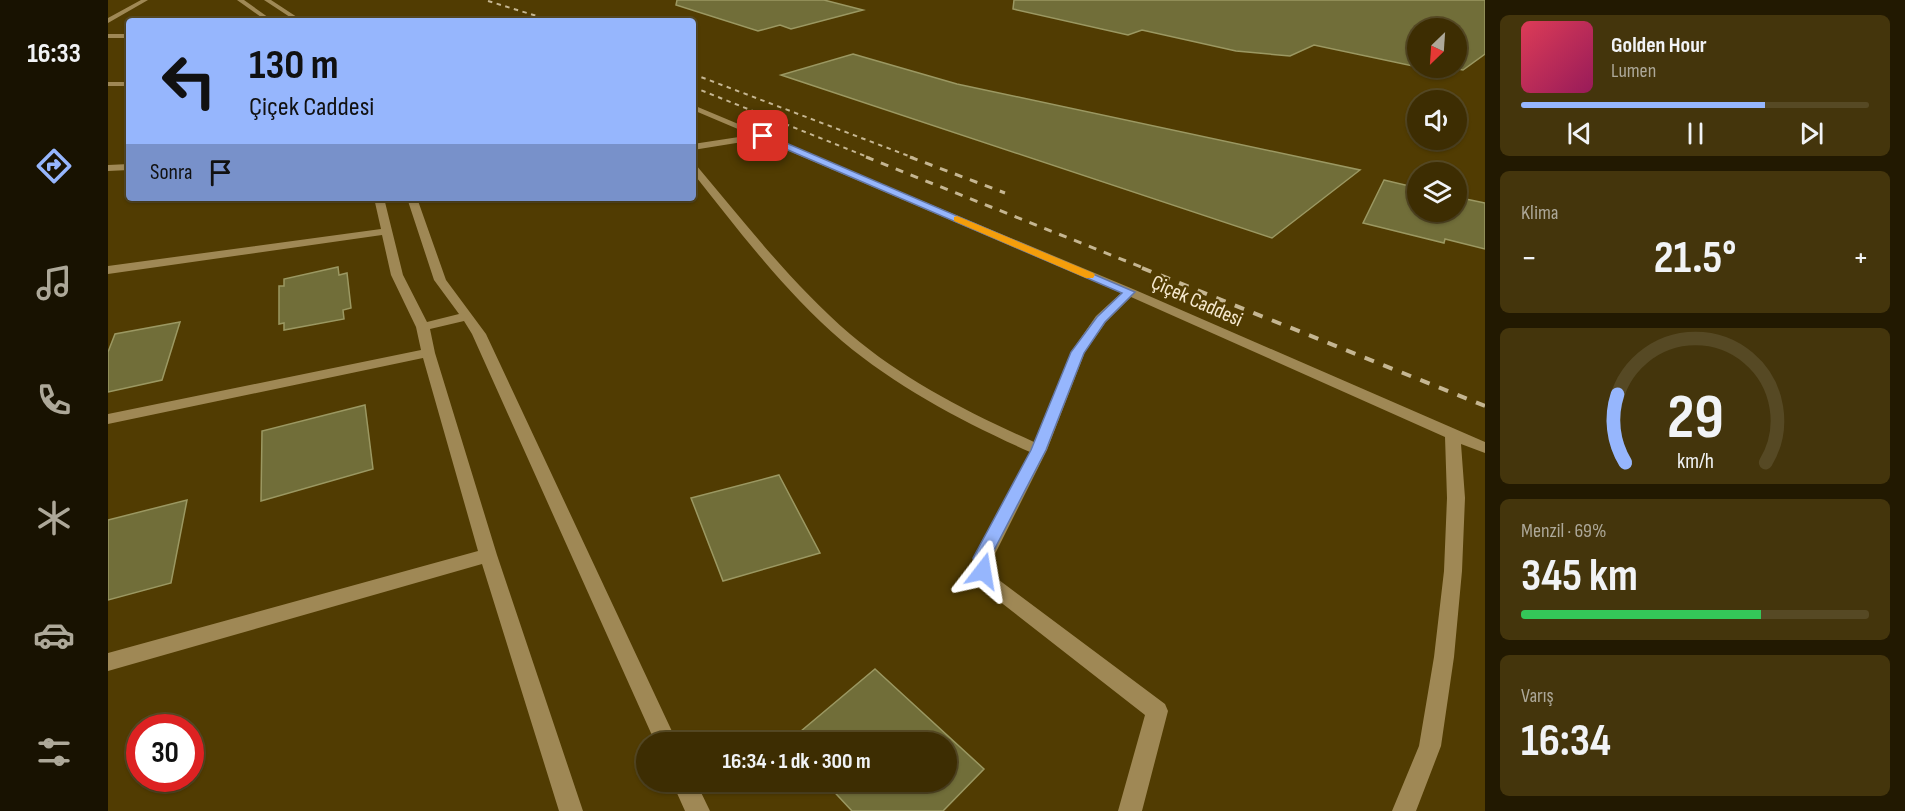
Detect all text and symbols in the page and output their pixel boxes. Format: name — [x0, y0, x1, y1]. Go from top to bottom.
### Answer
north arrow — [1407, 18, 1467, 78]
map controls — [1407, 18, 1467, 222]
text: Golden Hour — [1611, 32, 1707, 59]
text: 16:33 — [27, 38, 81, 70]
text: 130 m — [249, 40, 339, 91]
icon: left — [150, 42, 228, 120]
text: Lumen — [1611, 59, 1656, 83]
button: sound — [1407, 90, 1467, 150]
text: Çiçek Caddesi — [249, 91, 374, 123]
pin — [737, 110, 788, 161]
icon: previous — [1563, 117, 1596, 150]
icon: pause — [1679, 117, 1712, 150]
icon: next — [1795, 117, 1828, 150]
icon: arrive — [746, 119, 779, 152]
icon: directions — [33, 145, 75, 187]
icon: arrive — [204, 156, 237, 189]
text: Sonra — [150, 159, 192, 186]
button: layers — [1407, 162, 1467, 222]
text: Klima — [1521, 201, 1559, 225]
text: 21.5° — [1654, 231, 1736, 286]
text: − — [1521, 238, 1537, 278]
text: + — [1853, 238, 1869, 278]
icon: music — [33, 262, 75, 304]
street label: Çiçek Caddesi — [1147, 270, 1247, 332]
icon: phone — [33, 379, 75, 421]
text: 29 — [1667, 381, 1723, 456]
text: km/h — [1676, 449, 1714, 474]
icon: climate — [33, 497, 75, 539]
text: Menzil · 69% — [1521, 519, 1606, 543]
position arrow — [951, 539, 1015, 603]
text: 345 km — [1521, 549, 1638, 604]
icon: car — [33, 614, 75, 656]
text: Varış — [1521, 684, 1554, 708]
speed limit sign: 30 — [126, 714, 204, 792]
text: 16:34 — [1521, 714, 1611, 769]
icon: filters — [33, 731, 75, 773]
text: 16:34 · 1 dk · 300 m — [723, 748, 871, 775]

